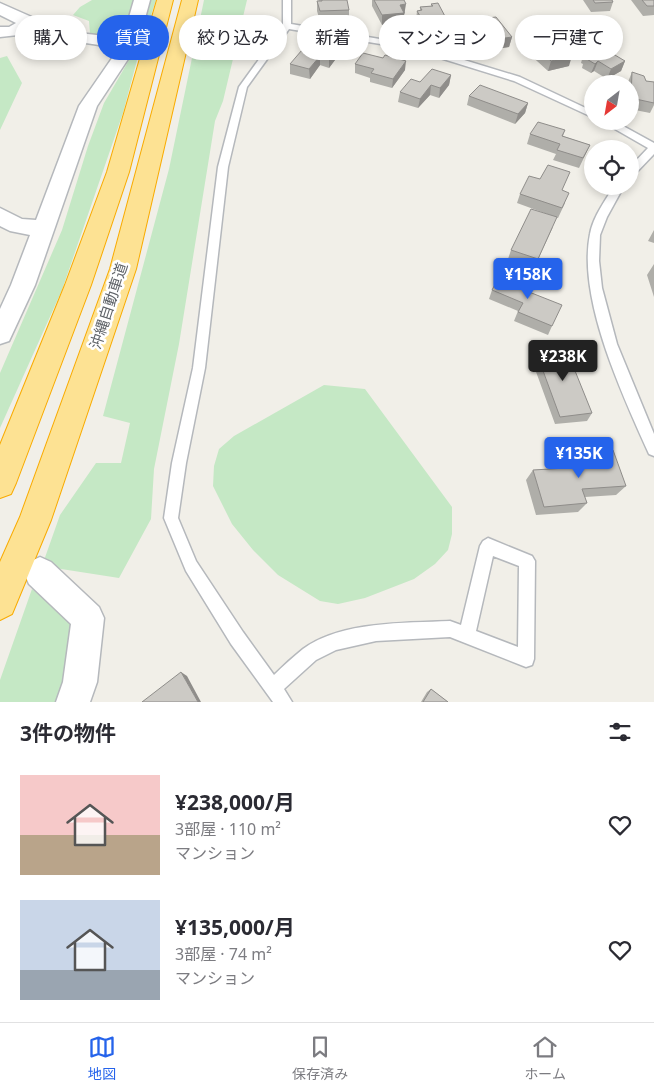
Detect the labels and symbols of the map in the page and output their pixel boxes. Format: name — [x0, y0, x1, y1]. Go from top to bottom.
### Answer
north arrow — [584, 75, 639, 130]
pin: ¥158K — [493, 258, 563, 300]
street label: 沖縄自動車道 — [85, 260, 131, 352]
pin: ¥238K — [528, 340, 598, 382]
pin: ¥135K — [544, 436, 614, 479]

